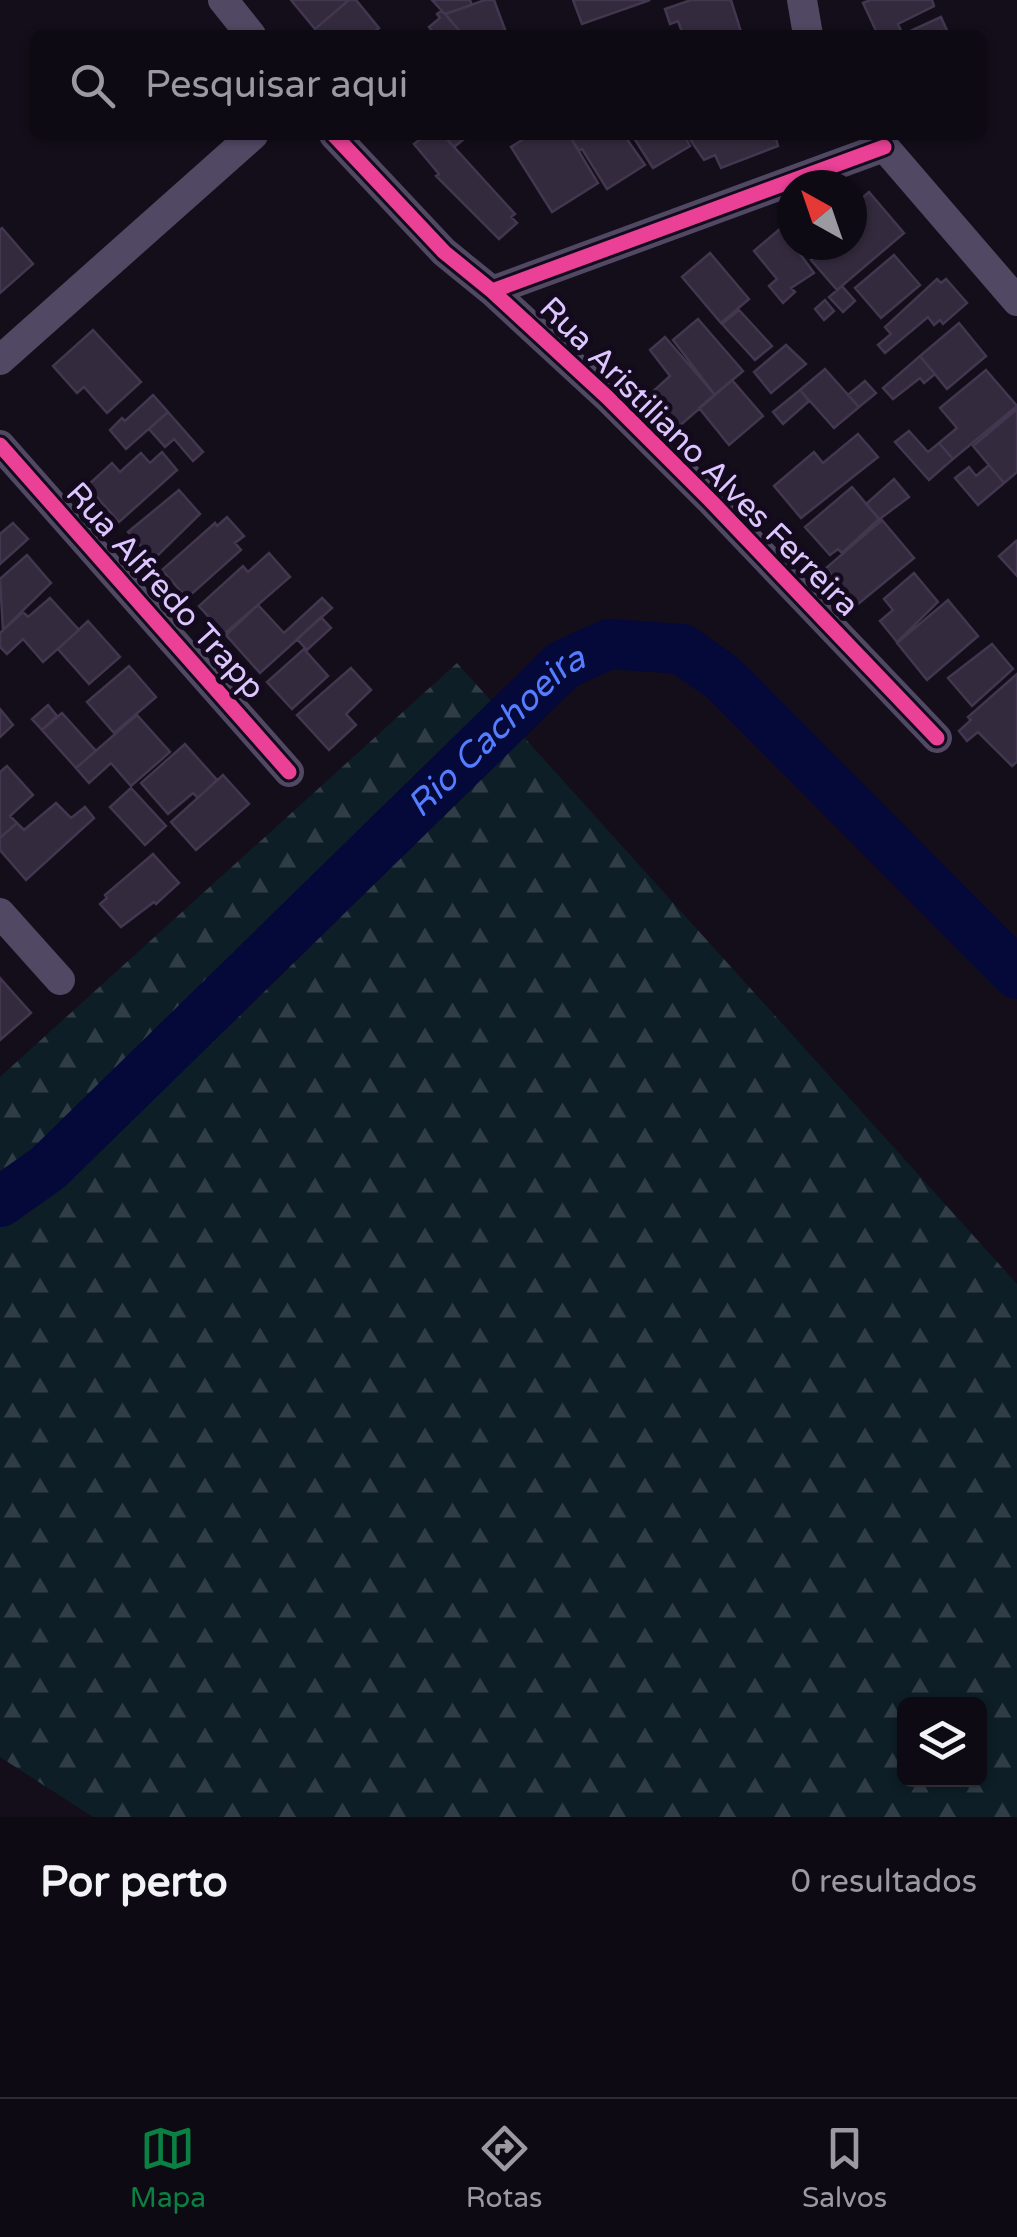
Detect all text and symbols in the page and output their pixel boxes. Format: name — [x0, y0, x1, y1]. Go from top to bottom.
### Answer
search box — [30, 30, 987, 140]
icon: search — [65, 58, 120, 113]
text: Pesquisar aqui — [145, 62, 408, 108]
north arrow — [777, 170, 867, 260]
street label: Rua Aristiliano Alves Ferreira — [531, 289, 867, 625]
street label: Rua Alfredo Trapp — [58, 475, 272, 707]
water label: Rio Cachoeira — [399, 636, 593, 826]
map controls — [897, 1697, 987, 1787]
button: layers — [897, 1697, 987, 1787]
text: Por perto — [40, 1857, 228, 1908]
text: 0 resultados — [791, 1863, 977, 1901]
tab: Mapa — [130, 2121, 206, 2215]
tab: Rotas — [466, 2121, 542, 2215]
tab: Salvos — [802, 2121, 887, 2215]

